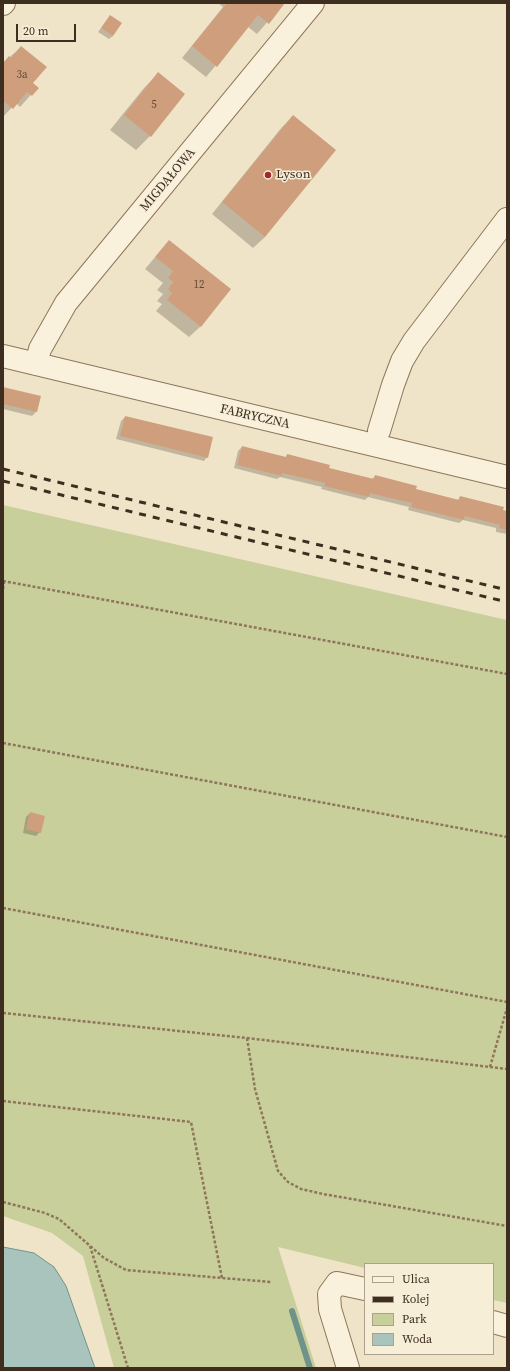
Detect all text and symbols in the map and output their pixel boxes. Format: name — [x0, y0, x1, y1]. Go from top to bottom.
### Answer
scale bar — [18, 16, 78, 42]
text: 20 m — [23, 23, 49, 39]
house number: 3a — [16, 68, 28, 82]
house number: 5 — [151, 98, 157, 112]
street label: MIGDAŁOWA — [137, 145, 199, 215]
place label: Lyson — [276, 167, 311, 183]
marker: Lyson — [263, 170, 273, 180]
house number: 12 — [194, 278, 204, 292]
street label: FABRYCZNA — [218, 401, 292, 433]
legend — [364, 1263, 494, 1355]
text: Ulica — [402, 1271, 430, 1287]
text: Kolej — [402, 1291, 429, 1307]
text: Park — [402, 1311, 427, 1327]
text: Woda — [402, 1331, 432, 1347]

